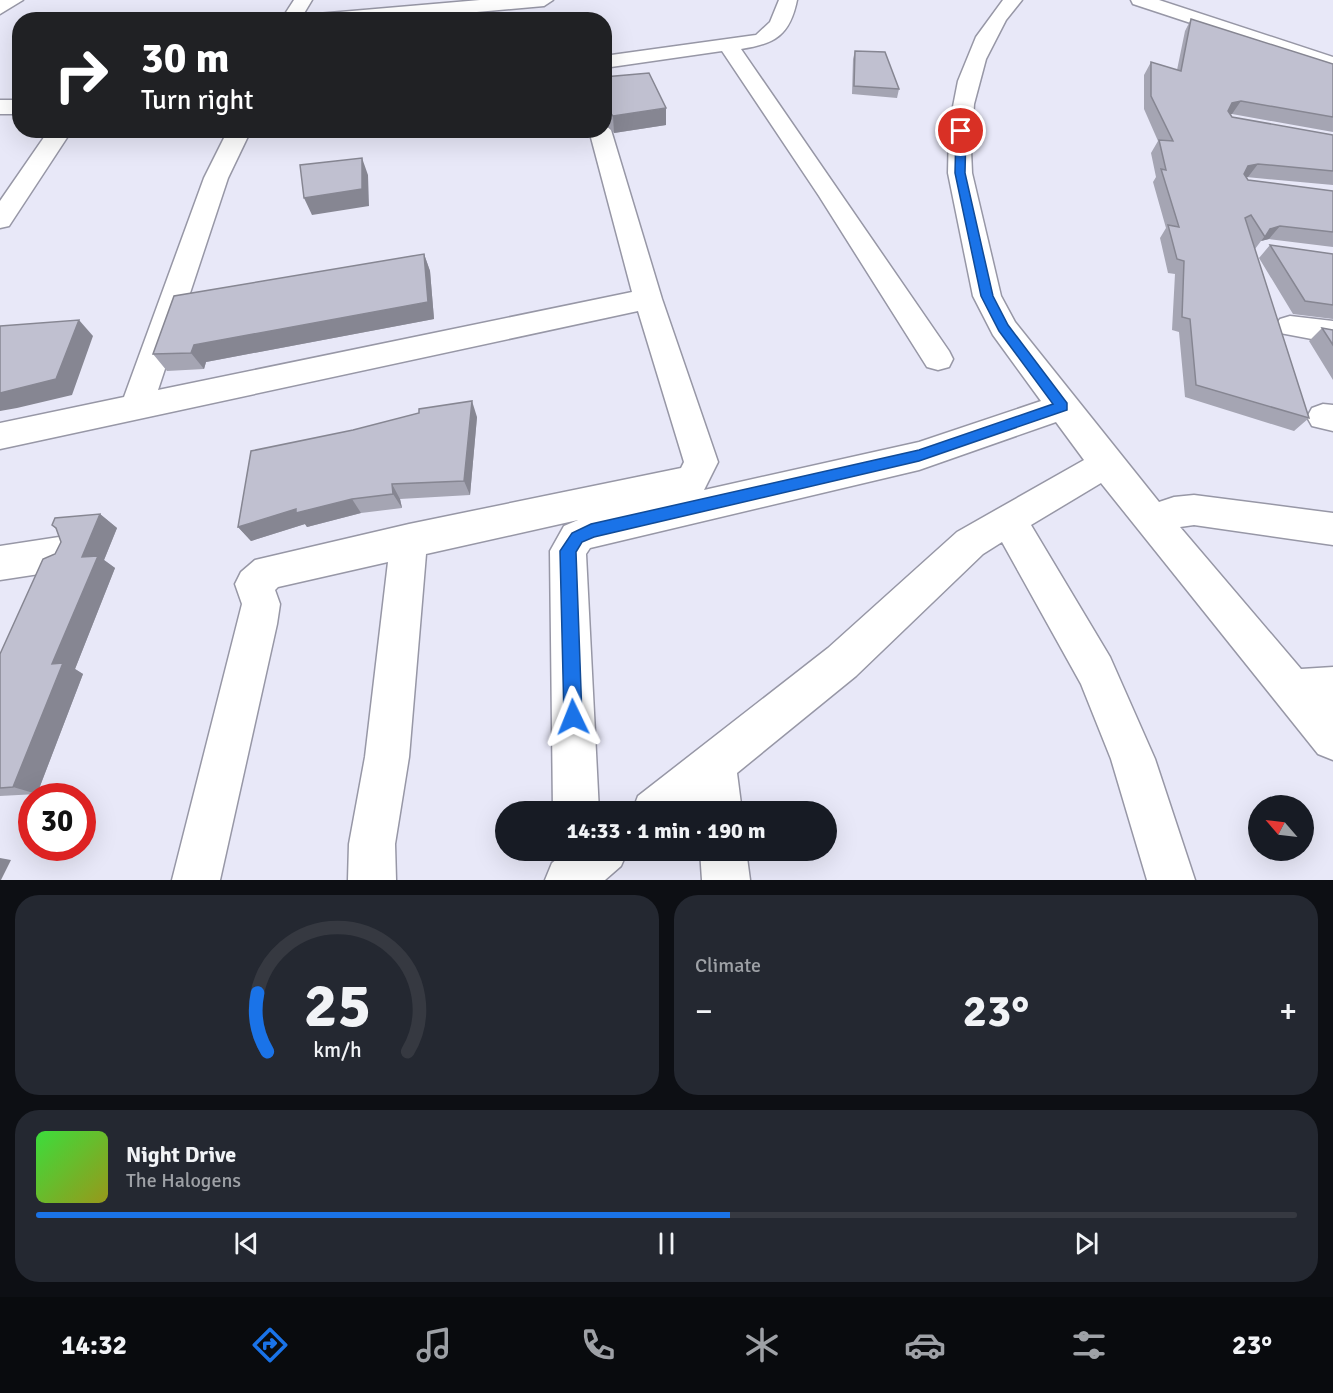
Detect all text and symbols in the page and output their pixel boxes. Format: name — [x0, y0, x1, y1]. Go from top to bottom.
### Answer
text: 30 m — [141, 33, 230, 84]
icon: right — [42, 36, 120, 114]
text: Turn right — [141, 84, 254, 117]
pin — [935, 105, 986, 156]
icon: arrive — [944, 114, 977, 147]
position arrow — [541, 685, 605, 749]
speed limit sign: 30 — [18, 783, 96, 861]
north arrow — [1248, 795, 1314, 861]
map controls — [1248, 795, 1314, 861]
text: 14:33 · 1 min · 190 m — [566, 817, 766, 844]
text: Climate — [695, 953, 761, 978]
text: 25 — [303, 967, 371, 1044]
text: 23° — [963, 984, 1029, 1039]
text: − — [695, 991, 713, 1032]
text: + — [1279, 991, 1297, 1032]
text: km/h — [313, 1037, 361, 1063]
text: Night Drive — [126, 1141, 236, 1168]
text: The Halogens — [126, 1168, 241, 1193]
icon: previous — [230, 1227, 263, 1260]
icon: pause — [650, 1227, 683, 1260]
icon: next — [1070, 1227, 1103, 1260]
icon: directions — [249, 1324, 291, 1366]
icon: music — [413, 1324, 455, 1366]
icon: phone — [577, 1324, 619, 1366]
icon: climate — [741, 1324, 783, 1366]
icon: car — [904, 1324, 946, 1366]
icon: filters — [1068, 1324, 1110, 1366]
text: 14:32 — [61, 1329, 127, 1362]
text: 23° — [1232, 1329, 1272, 1362]

